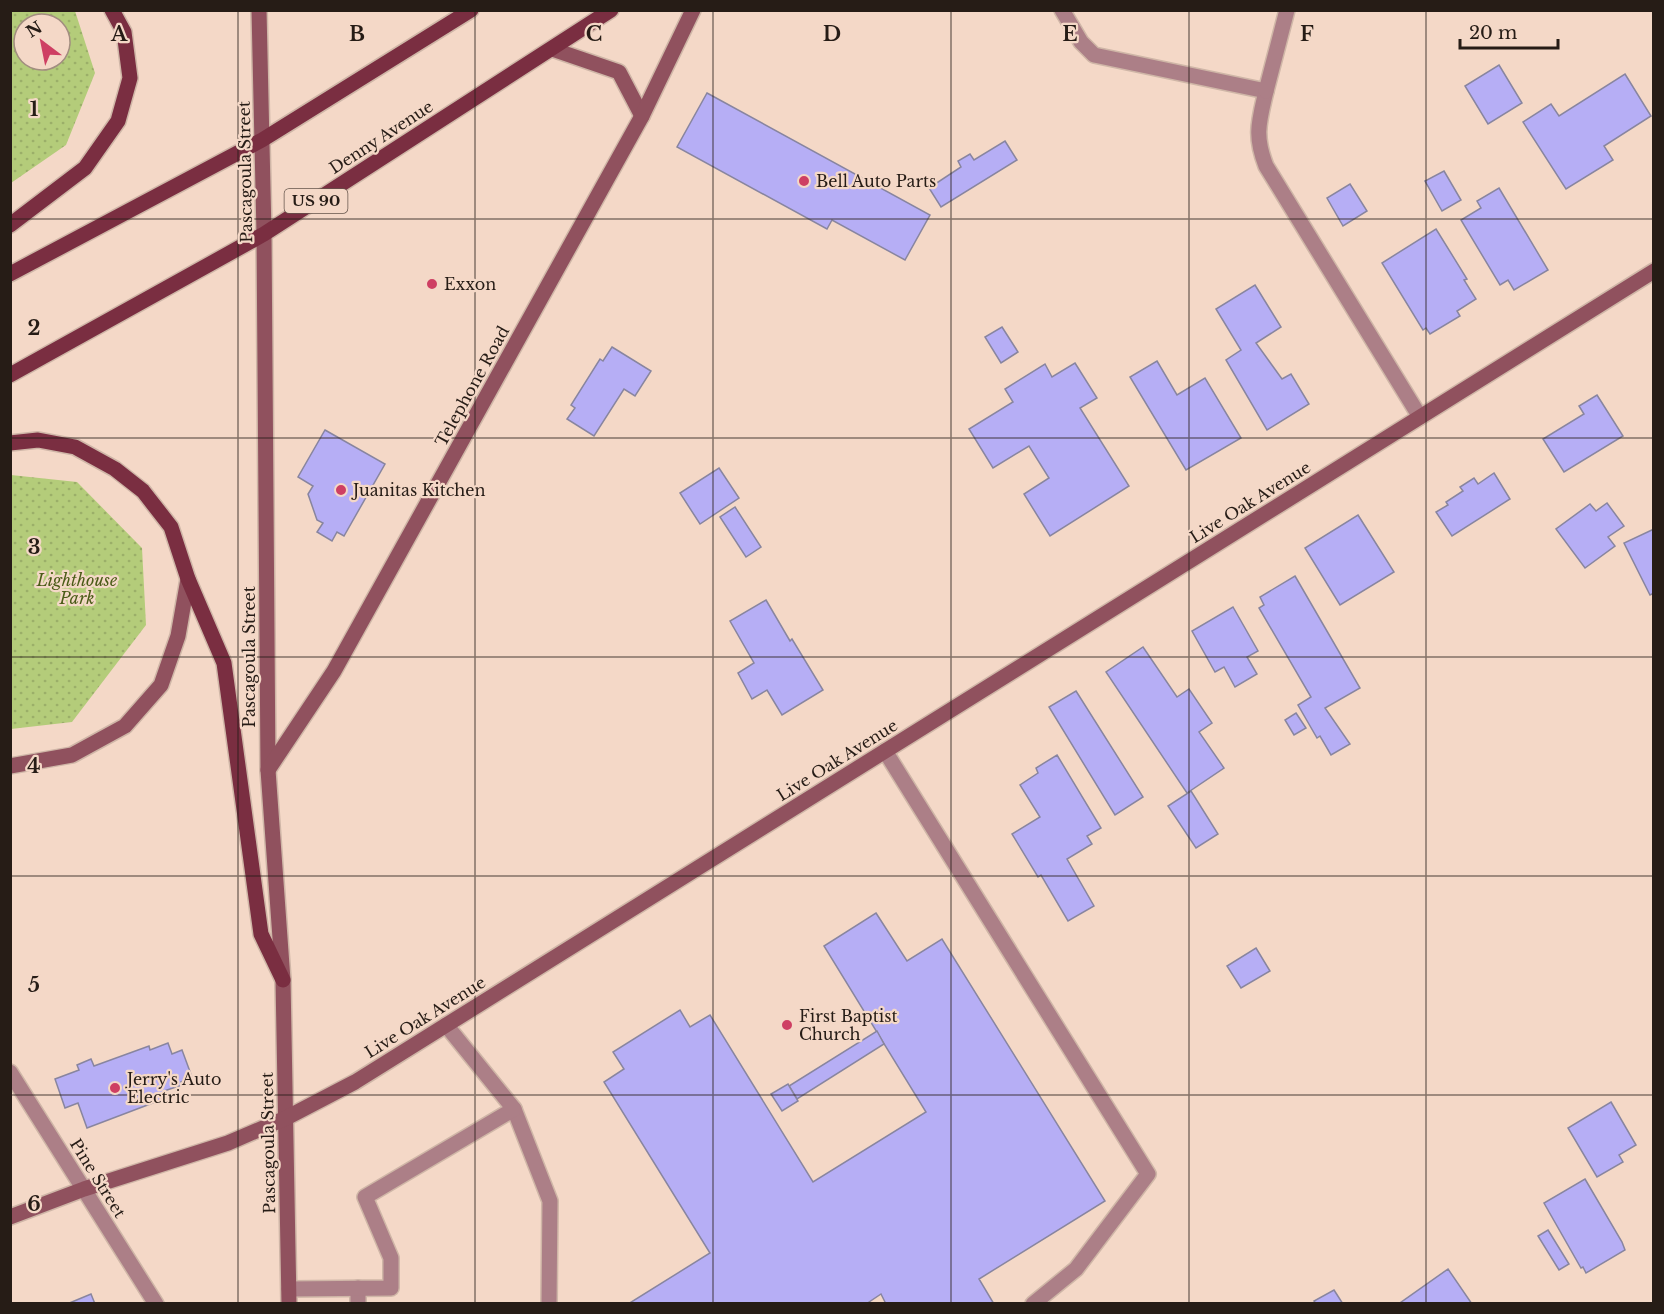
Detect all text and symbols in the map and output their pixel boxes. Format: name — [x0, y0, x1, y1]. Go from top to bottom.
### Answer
north arrow — [12, 12, 72, 72]
scale bar — [1460, 12, 1558, 50]
text: N — [22, 17, 46, 42]
text: A — [110, 22, 128, 46]
text: B — [349, 22, 365, 46]
text: C — [586, 22, 602, 46]
text: D — [823, 22, 841, 46]
text: E — [1062, 22, 1078, 46]
text: F — [1300, 22, 1314, 46]
text: 20 m — [1469, 22, 1517, 44]
street label: Denny Avenue — [325, 96, 437, 178]
text: 1 — [30, 97, 39, 121]
street label: Pascagoula Street — [234, 101, 256, 243]
place label: Bell Auto Parts — [816, 171, 936, 191]
marker: Bell Auto Parts — [797, 174, 811, 188]
road number: US 90 — [284, 189, 348, 213]
place label: Exxon — [444, 274, 496, 294]
marker: Exxon — [425, 277, 439, 291]
text: 2 — [27, 316, 41, 340]
street label: Telephone Road — [431, 322, 513, 450]
street label: Live Oak Avenue — [1186, 457, 1314, 547]
place label: Juanitas Kitchen — [351, 480, 486, 500]
marker: Juanitas Kitchen — [334, 483, 348, 497]
text: 3 — [28, 535, 40, 559]
park label: Lighthouse Park — [36, 570, 118, 608]
street label: Pascagoula Street — [239, 586, 259, 728]
street label: Live Oak Avenue — [773, 715, 901, 805]
text: 4 — [27, 754, 41, 778]
street label: Live Oak Avenue — [361, 972, 489, 1062]
text: 5 — [28, 973, 40, 997]
place label: First Baptist Church — [799, 1006, 898, 1044]
marker: First Baptist Church — [780, 1018, 794, 1032]
place label: Jerry's Auto Electric — [125, 1069, 221, 1107]
street label: Pascagoula Street — [257, 1072, 279, 1214]
marker: Jerry's Auto Electric — [108, 1081, 122, 1095]
street label: Pine Street — [66, 1135, 130, 1221]
text: 6 — [27, 1192, 41, 1216]

